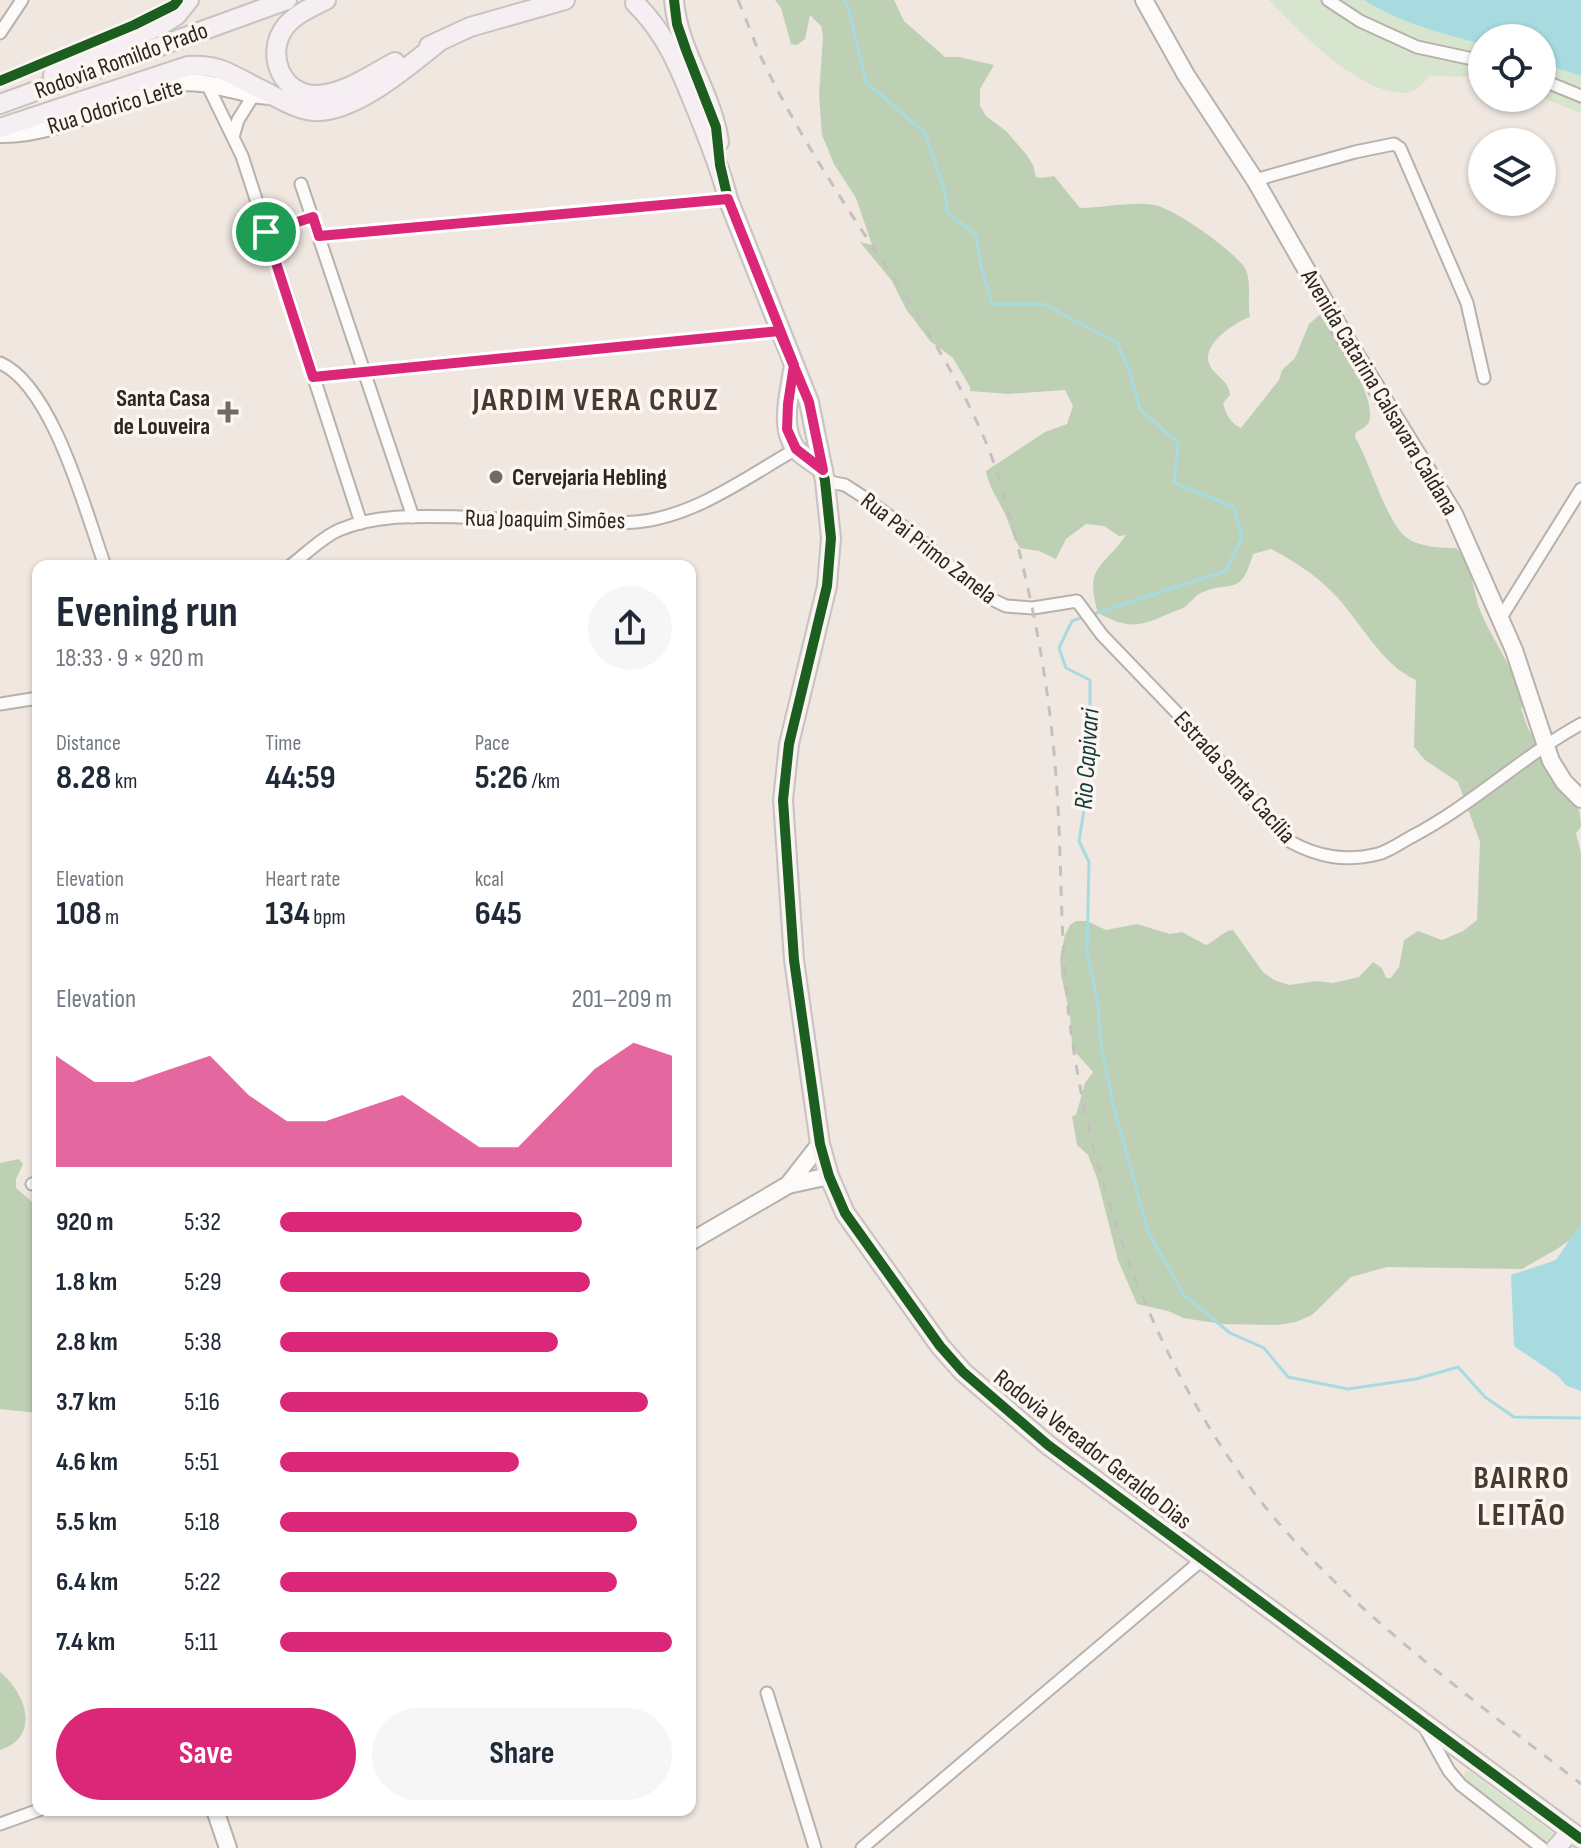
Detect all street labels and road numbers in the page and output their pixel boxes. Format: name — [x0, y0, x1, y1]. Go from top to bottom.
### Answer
street label: Rodovia Romildo Prado — [31, 16, 212, 105]
street label: Rua Odorico Leite — [44, 72, 186, 141]
street label: Avenida Catarina Calsavara Caldana — [1294, 263, 1465, 521]
street label: Rua Pai Primo Zanela — [855, 486, 1003, 611]
street label: Rua Joaquim Simões — [465, 504, 625, 535]
street label: Estrada Santa Cacília — [1168, 705, 1302, 849]
street label: Rodovia Vereador Geraldo Dias — [988, 1363, 1197, 1536]

